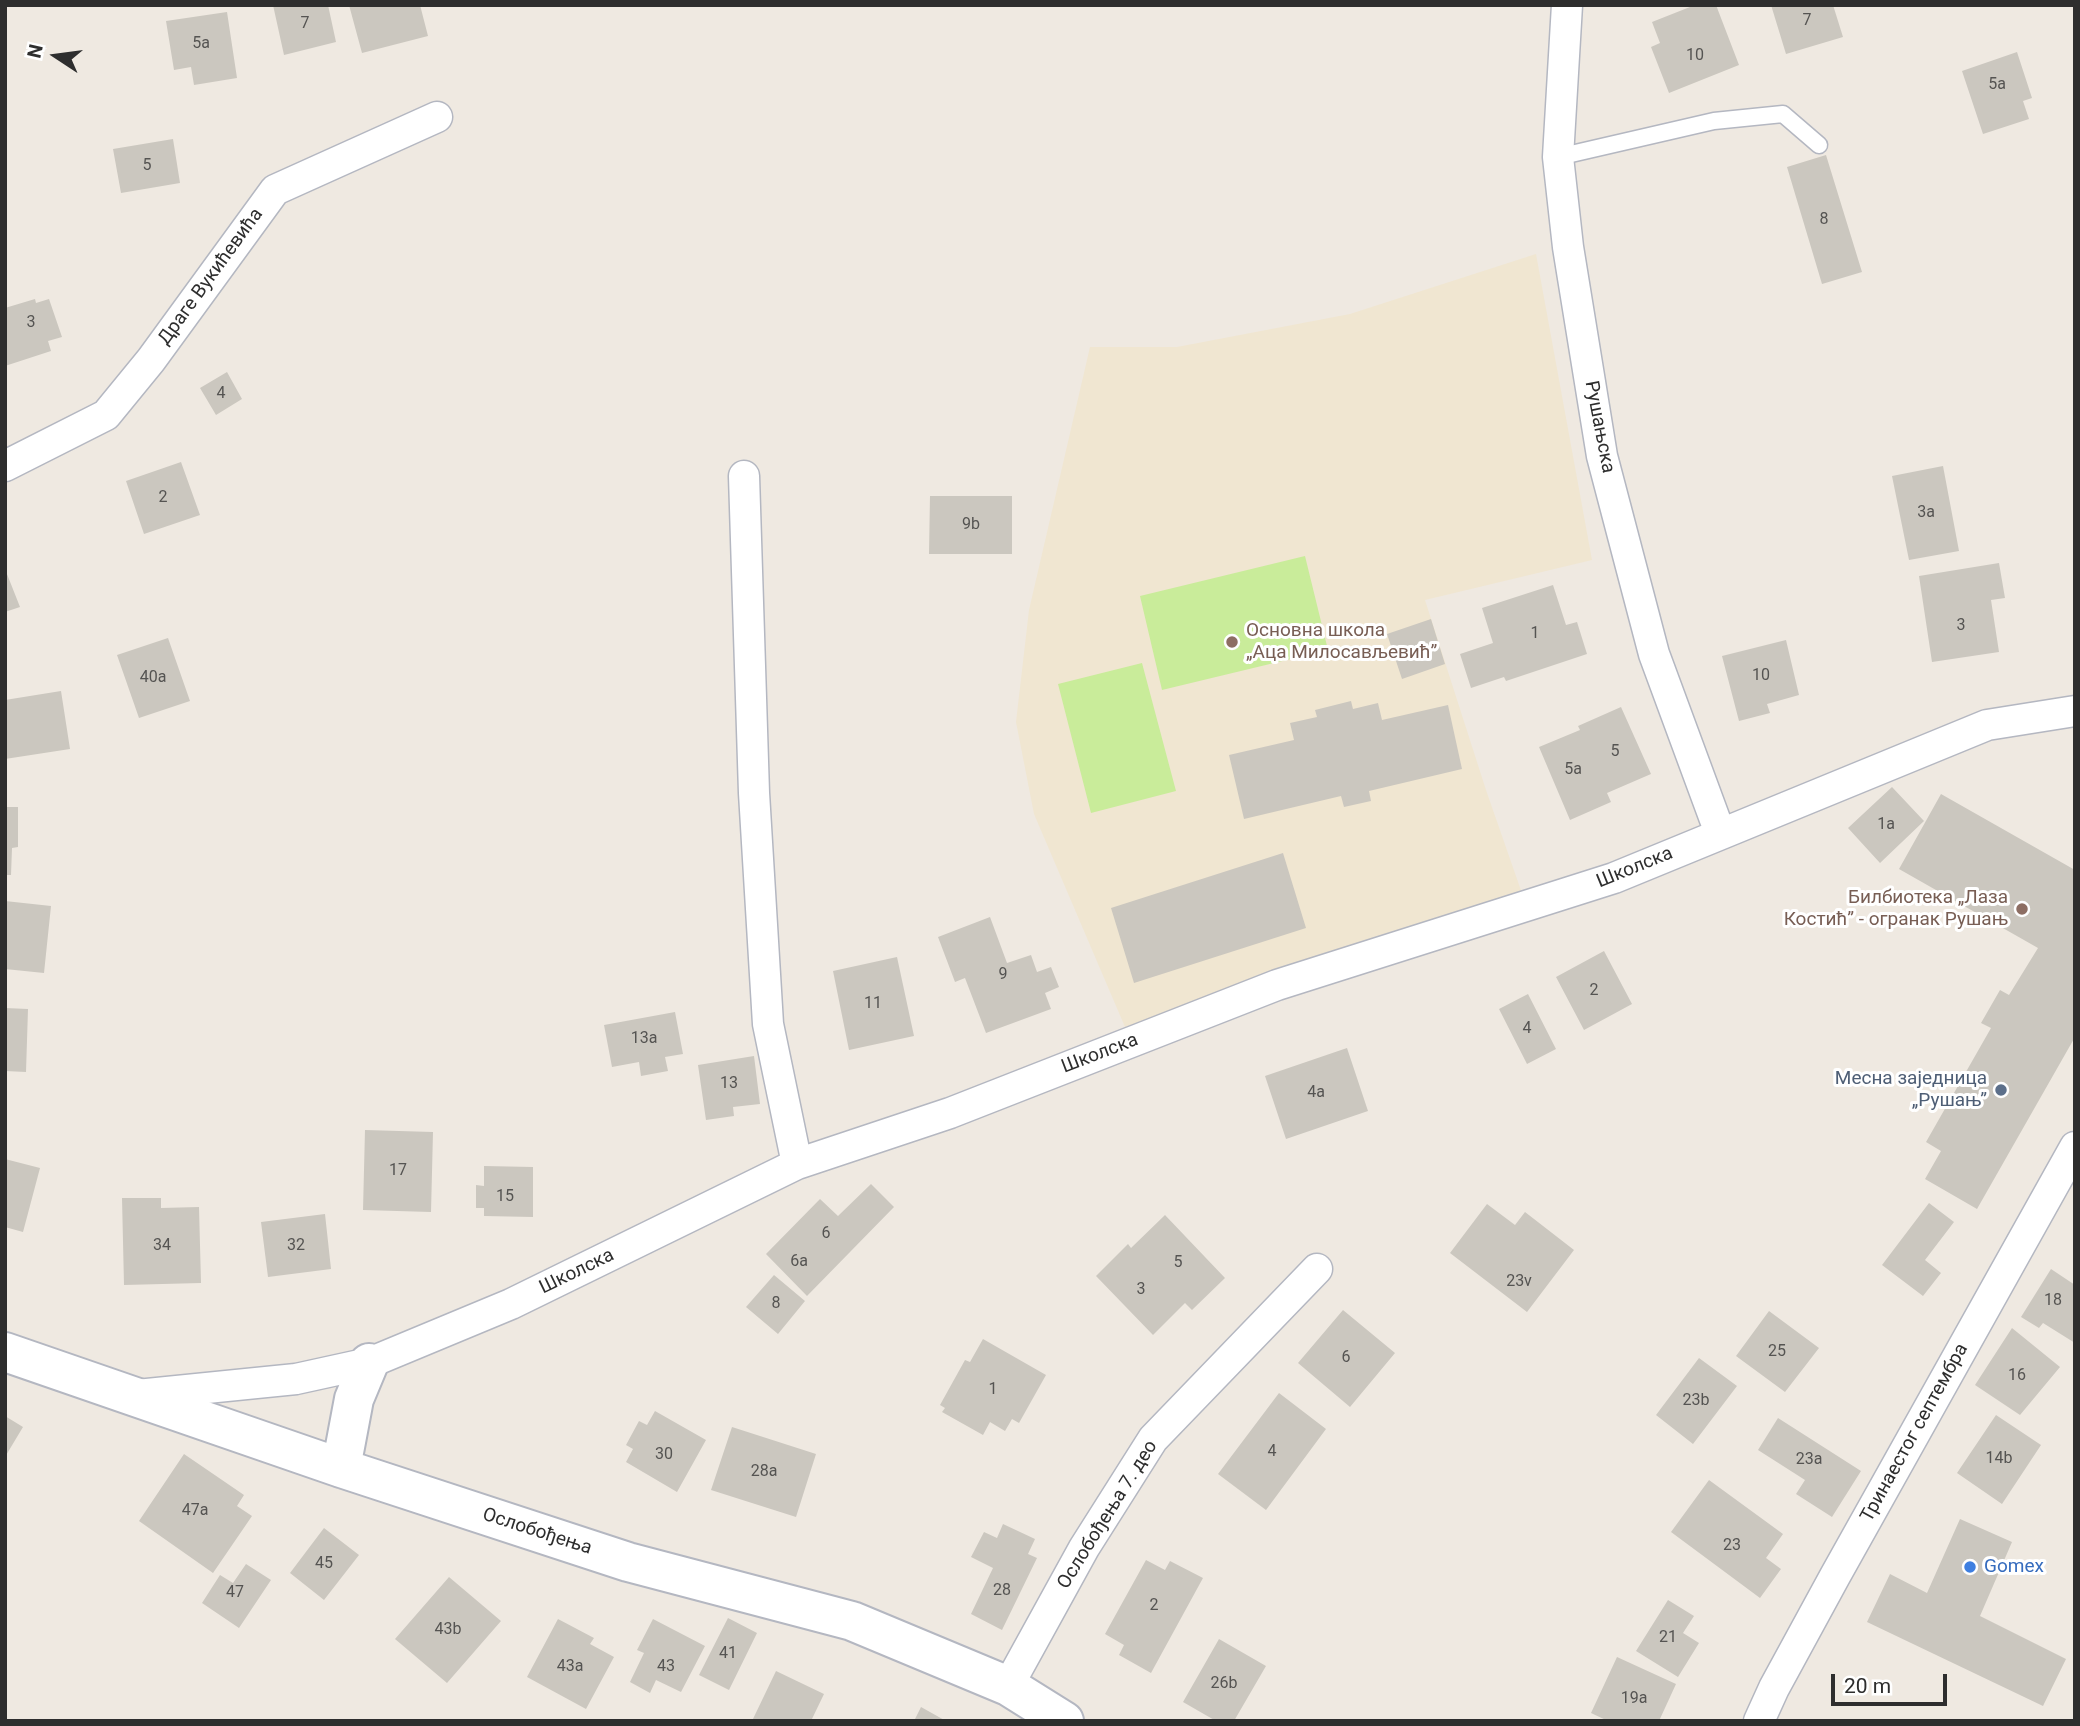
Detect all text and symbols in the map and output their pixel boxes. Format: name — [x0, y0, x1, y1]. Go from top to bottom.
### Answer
house number: 7 — [1803, 11, 1811, 31]
house number: 7 — [301, 14, 309, 34]
north arrow — [21, 21, 91, 91]
house number: 5a — [192, 34, 210, 54]
text: N — [22, 42, 48, 60]
house number: 10 — [1686, 46, 1704, 66]
house number: 5a — [1988, 75, 2006, 95]
house number: 5 — [143, 156, 151, 176]
street label: Драге Вукићевића — [154, 204, 268, 350]
house number: 8 — [1820, 210, 1828, 230]
house number: 3 — [27, 313, 35, 333]
street label: Рушањска — [1579, 379, 1619, 475]
house number: 4 — [217, 384, 225, 404]
house number: 2 — [159, 488, 167, 508]
house number: 3a — [1917, 503, 1935, 523]
house number: 9b — [962, 515, 980, 535]
house number: 3 — [1957, 616, 1965, 636]
place label: Основна школа „Аца Милосављевић” — [1246, 620, 1437, 664]
house number: 1 — [1531, 624, 1539, 644]
marker: Основна школа „Аца Милосављевић” — [1224, 634, 1240, 650]
house number: 10 — [1752, 666, 1770, 686]
house number: 40a — [140, 668, 166, 688]
house number: 5 — [1611, 742, 1619, 762]
house number: 5a — [1564, 760, 1582, 780]
house number: 1a — [1877, 815, 1895, 835]
street label: Школска — [1594, 842, 1676, 894]
place label: Билбиотека „Лаза Костић” - огранак Рушањ — [1784, 887, 2008, 931]
marker: Билбиотека „Лаза Костић” - огранак Рушањ — [2014, 901, 2030, 917]
house number: 9 — [999, 965, 1007, 985]
house number: 2 — [1590, 981, 1598, 1001]
house number: 11 — [864, 994, 882, 1014]
house number: 4 — [1523, 1019, 1531, 1039]
house number: 13a — [631, 1029, 657, 1049]
street label: Школска — [1058, 1029, 1142, 1079]
place label: Месна заједница „Рушањ” — [1835, 1068, 1987, 1112]
house number: 13 — [720, 1074, 738, 1094]
marker: Месна заједница „Рушањ” — [1993, 1082, 2009, 1098]
house number: 4a — [1307, 1083, 1325, 1103]
house number: 17 — [389, 1161, 407, 1181]
house number: 15 — [496, 1187, 514, 1207]
house number: 6 — [822, 1224, 830, 1244]
house number: 34 — [153, 1236, 171, 1256]
house number: 32 — [287, 1236, 305, 1256]
street label: Школска — [536, 1244, 618, 1300]
house number: 6a — [790, 1252, 808, 1272]
house number: 5 — [1174, 1253, 1182, 1273]
house number: 23v — [1506, 1272, 1532, 1292]
house number: 3 — [1137, 1280, 1145, 1300]
house number: 18 — [2044, 1291, 2062, 1311]
house number: 8 — [772, 1294, 780, 1314]
street label: Тринаестог септембра — [1856, 1340, 1974, 1526]
house number: 25 — [1768, 1342, 1786, 1362]
house number: 6 — [1342, 1348, 1350, 1368]
house number: 16 — [2008, 1366, 2026, 1386]
house number: 1 — [989, 1380, 997, 1400]
house number: 23b — [1683, 1391, 1709, 1411]
street label: Ослобођења 7. део — [1053, 1436, 1163, 1594]
house number: 4 — [1268, 1442, 1276, 1462]
house number: 30 — [655, 1445, 673, 1465]
house number: 14b — [1986, 1449, 2012, 1469]
house number: 23a — [1796, 1450, 1822, 1470]
house number: 28a — [751, 1462, 777, 1482]
house number: 47a — [182, 1501, 208, 1521]
street label: Ослобођења — [480, 1504, 594, 1560]
house number: 23 — [1723, 1536, 1741, 1556]
house number: 45 — [315, 1554, 333, 1574]
place label: Gomex — [1984, 1556, 2044, 1578]
marker: Gomex — [1962, 1559, 1978, 1575]
house number: 28 — [993, 1581, 1011, 1601]
house number: 47 — [226, 1583, 244, 1603]
house number: 2 — [1150, 1596, 1158, 1616]
house number: 43b — [435, 1620, 461, 1640]
house number: 21 — [1659, 1628, 1677, 1648]
house number: 41 — [719, 1644, 737, 1664]
house number: 43a — [557, 1657, 583, 1677]
house number: 43 — [657, 1657, 675, 1677]
scale bar — [1835, 1660, 1951, 1704]
house number: 26b — [1211, 1674, 1237, 1694]
text: 20 m — [1844, 1674, 1891, 1698]
house number: 19a — [1621, 1689, 1647, 1709]

